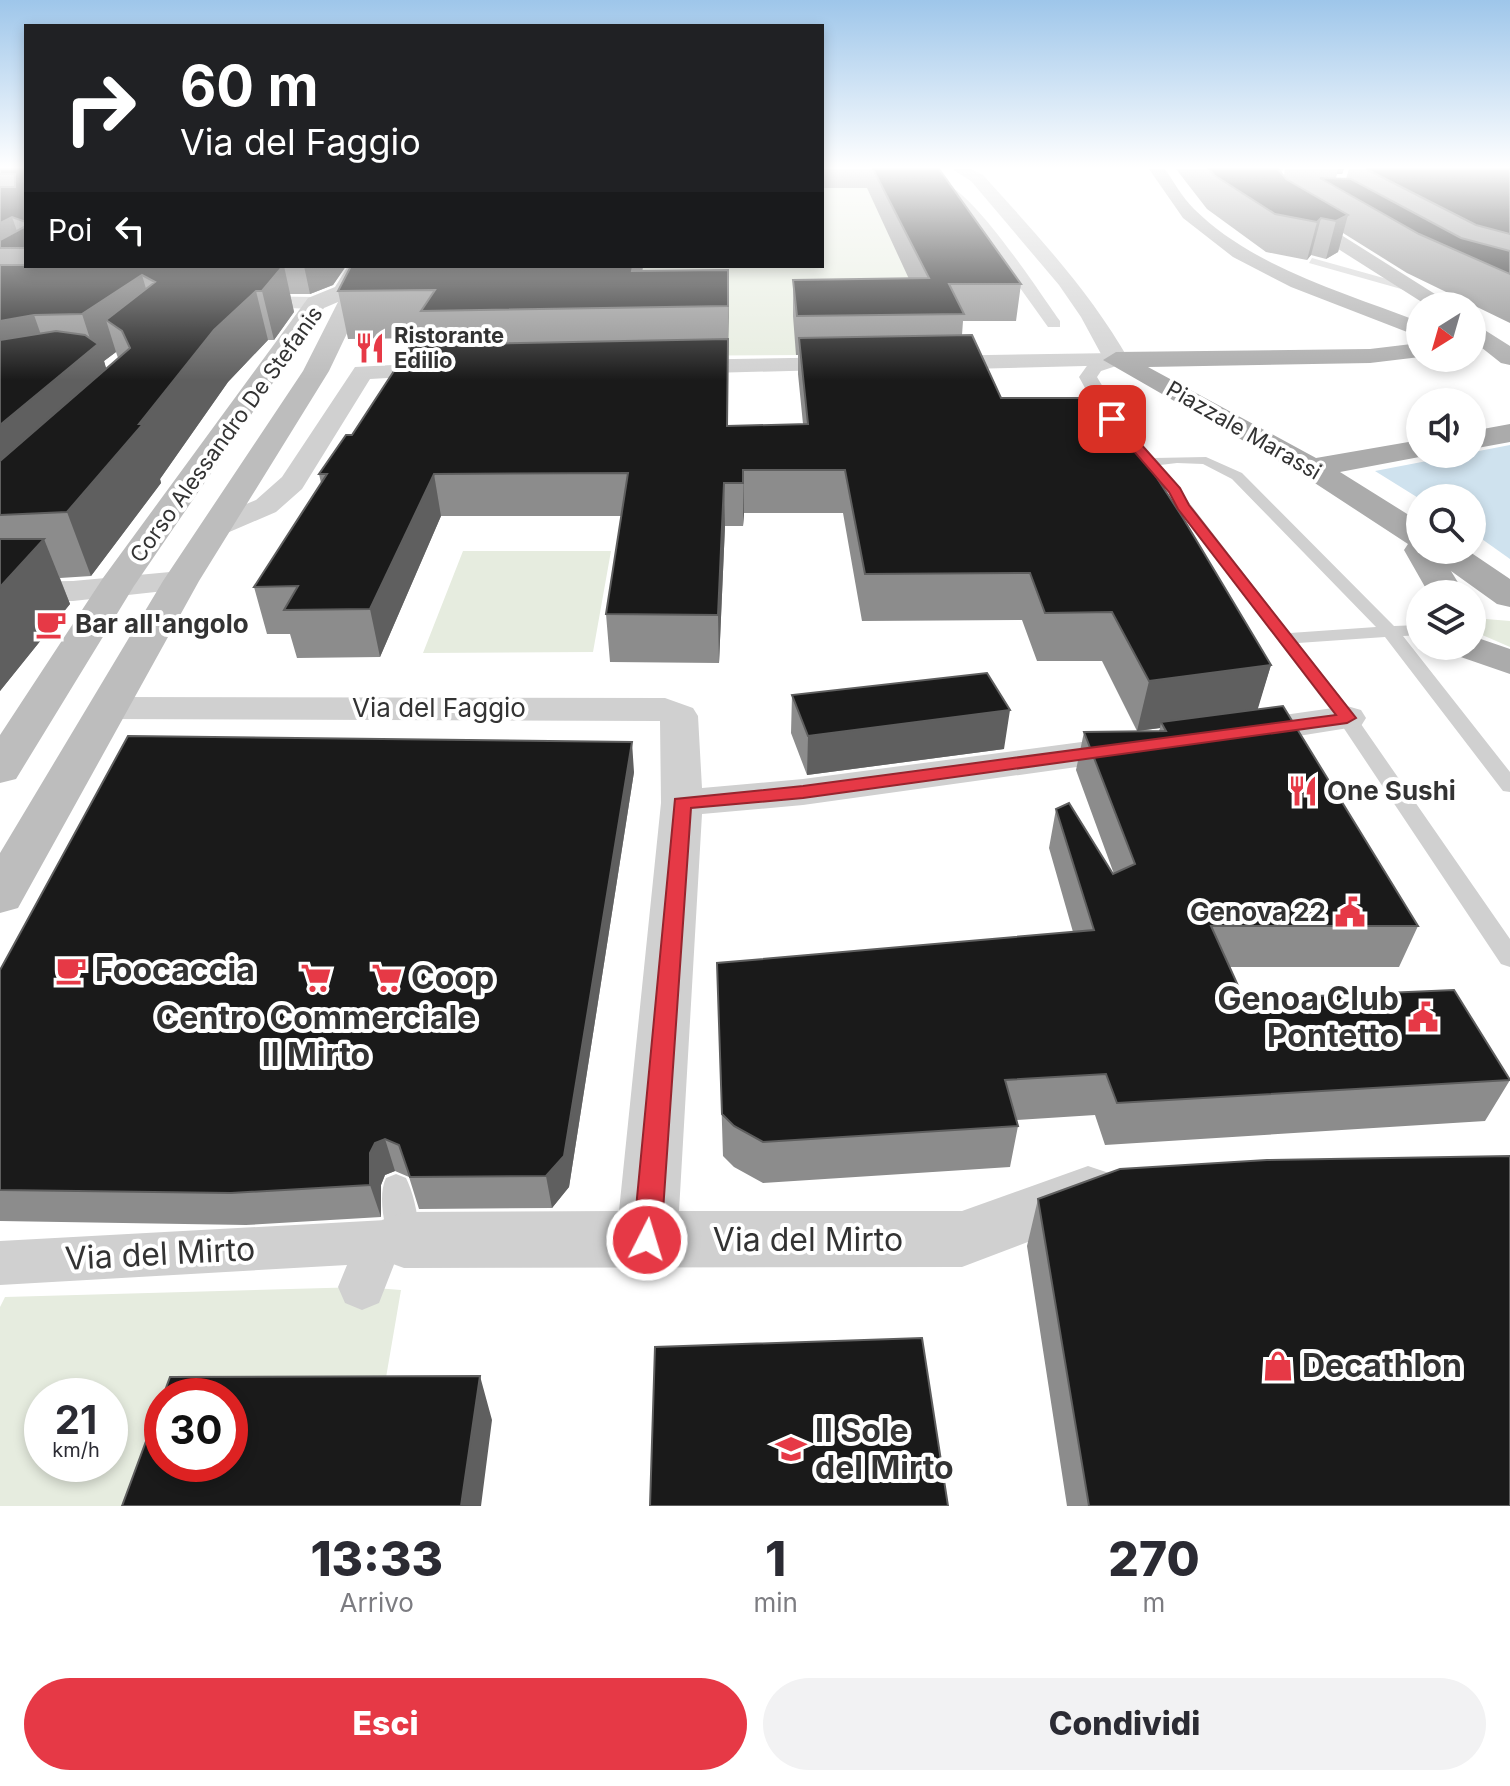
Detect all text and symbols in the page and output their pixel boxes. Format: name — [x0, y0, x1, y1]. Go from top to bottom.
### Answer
text: 60 m — [180, 52, 319, 120]
icon: right — [48, 56, 152, 160]
text: Via del Faggio — [180, 120, 421, 164]
icon: left — [108, 208, 152, 252]
text: Poi — [48, 212, 92, 248]
north arrow — [1406, 292, 1486, 372]
map controls — [1406, 292, 1486, 660]
street label: Corso Alessandro De Stefanis — [124, 301, 328, 567]
place label: Ristorante Edilio — [394, 322, 504, 373]
restaurant icon: Ristorante Edilio — [353, 331, 387, 365]
street label: Piazzale Marassi — [1162, 375, 1326, 485]
pin — [1078, 385, 1146, 453]
button: sound — [1406, 388, 1486, 468]
icon: arrive — [1090, 397, 1134, 441]
button: search — [1406, 484, 1486, 564]
button: layers — [1406, 580, 1486, 660]
cafe icon: Bar all'angolo — [34, 607, 68, 641]
place label: Bar all'angolo — [75, 608, 249, 639]
street label: Via del Faggio — [352, 692, 526, 723]
restaurant icon: One Sushi — [1286, 774, 1320, 808]
place label: One Sushi — [1327, 775, 1456, 806]
public building icon: Genova 22 — [1333, 895, 1367, 929]
place label: Genova 22 — [1190, 896, 1326, 927]
place label: Foocaccia — [95, 950, 255, 989]
cafe icon: Foocaccia — [54, 953, 88, 987]
place label: Coop — [411, 958, 494, 997]
supermarket icon: Centro Commerciale Il Mirto — [299, 961, 333, 995]
supermarket icon: Coop — [370, 961, 404, 995]
place label: Genoa Club Pontetto — [1217, 979, 1399, 1055]
place label: Centro Commerciale Il Mirto — [156, 998, 476, 1074]
public building icon: Genoa Club Pontetto — [1406, 1000, 1440, 1034]
position arrow — [605, 1198, 689, 1282]
street label: Via del Mirto — [713, 1220, 903, 1259]
street label: Via del Mirto — [64, 1229, 256, 1278]
place label: Decathlon — [1302, 1346, 1462, 1385]
shop icon: Decathlon — [1261, 1349, 1295, 1383]
speed limit sign: 30 — [144, 1378, 248, 1482]
text: 21 — [55, 1395, 97, 1444]
place label: Il Sole del Mirto — [815, 1411, 954, 1487]
school or university icon: Il Sole del Mirto — [774, 1432, 808, 1466]
text: km/h — [52, 1438, 100, 1462]
text: 13:33 — [310, 1529, 443, 1588]
text: 1 — [765, 1529, 786, 1588]
text: 270 — [1108, 1529, 1200, 1588]
text: Arrivo — [340, 1587, 414, 1618]
text: min — [753, 1587, 798, 1618]
text: m — [1143, 1587, 1165, 1618]
button: Esci — [24, 1678, 747, 1770]
button: Condividi — [763, 1678, 1486, 1770]

